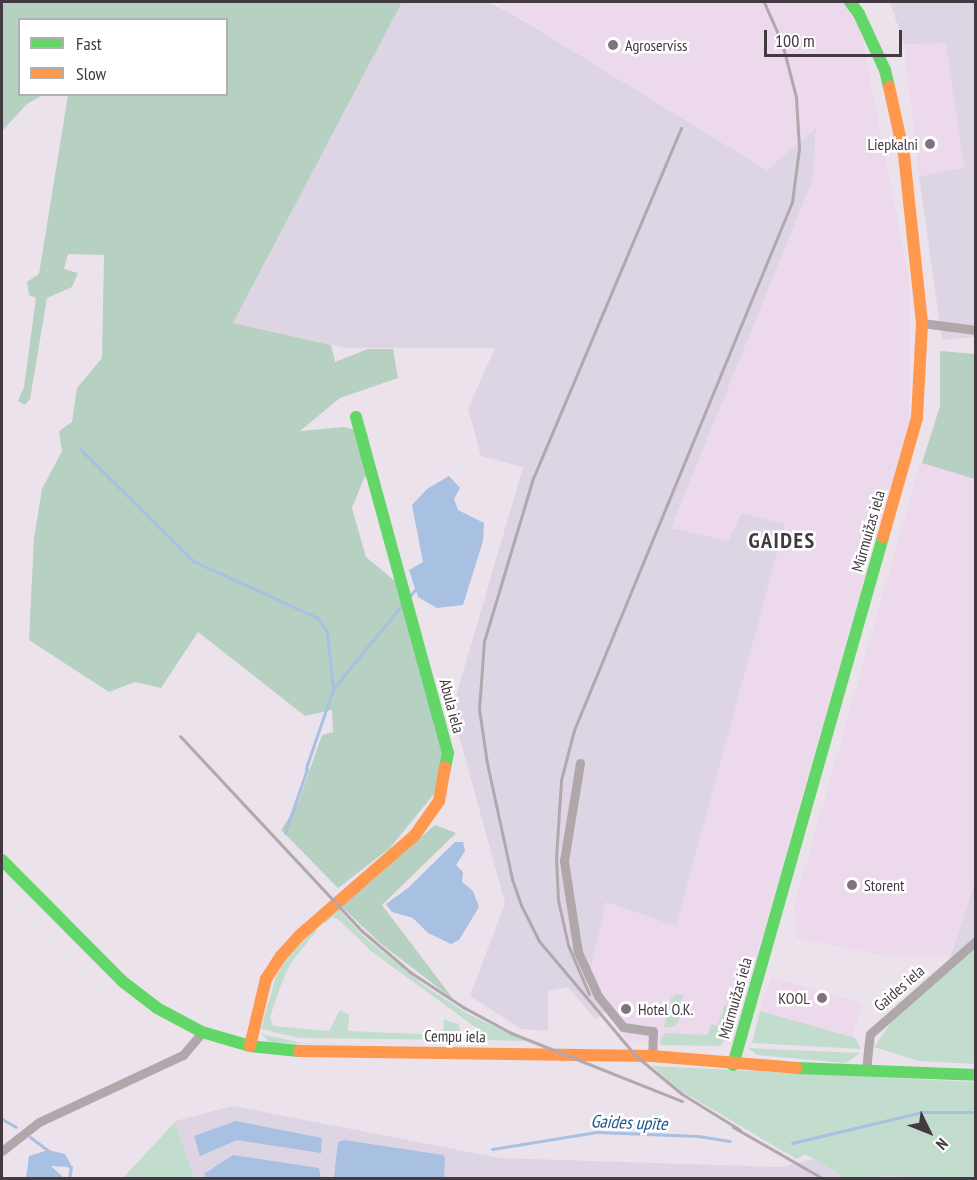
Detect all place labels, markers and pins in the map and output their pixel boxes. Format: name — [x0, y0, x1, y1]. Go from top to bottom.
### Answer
place label: Agroserviss — [625, 35, 687, 55]
marker: Agroserviss — [606, 38, 620, 52]
place label: Liepkalni — [867, 134, 918, 154]
marker: Liepkalni — [923, 137, 937, 151]
place label: Storent — [864, 875, 904, 895]
marker: Storent — [845, 878, 859, 892]
place label: KOOL — [778, 988, 810, 1008]
marker: KOOL — [815, 991, 829, 1005]
place label: Hotel O.K. — [638, 999, 693, 1019]
marker: Hotel O.K. — [619, 1002, 633, 1016]

